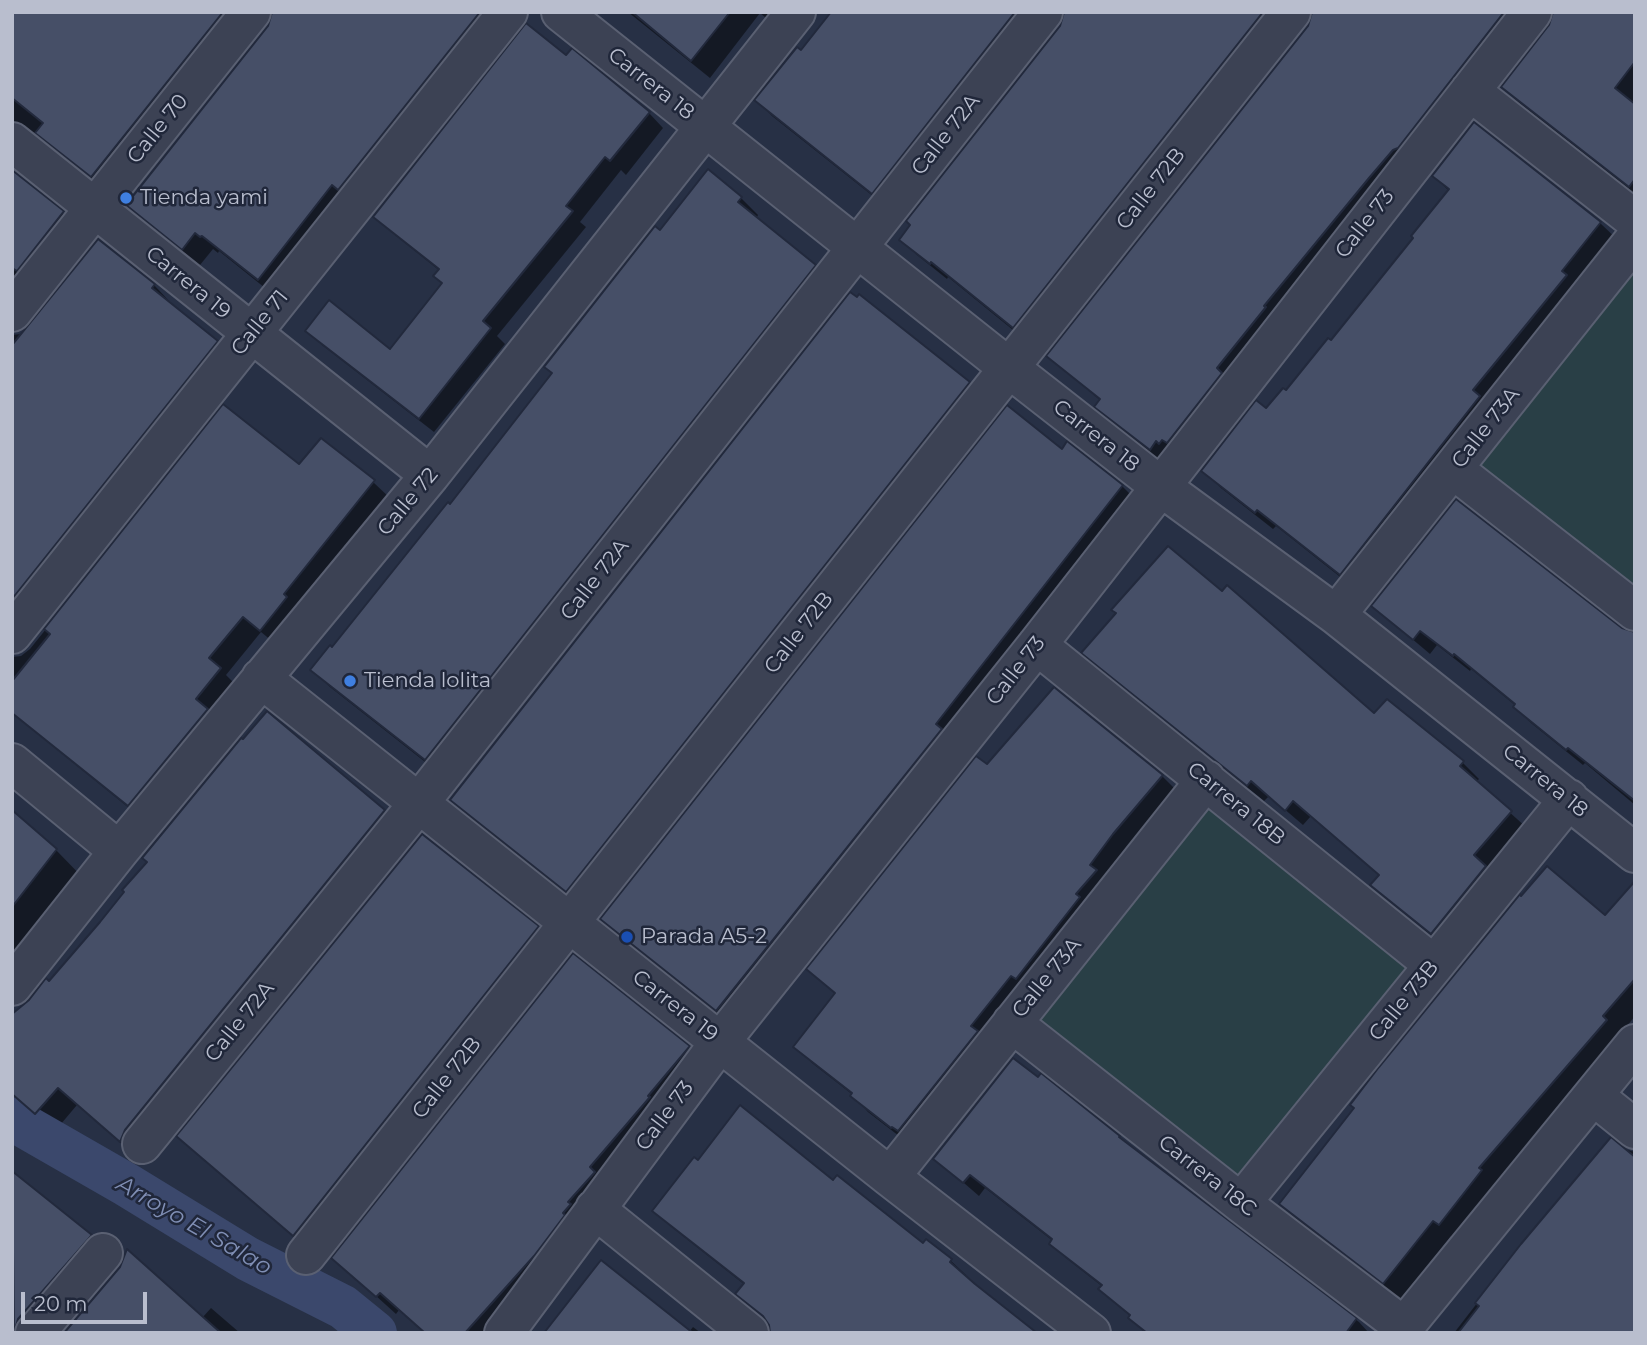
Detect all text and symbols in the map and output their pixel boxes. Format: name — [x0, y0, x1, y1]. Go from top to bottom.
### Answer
street label: Carrera 18 — [603, 42, 699, 126]
street label: Calle 70 — [122, 89, 194, 169]
street label: Calle 72A — [907, 89, 985, 181]
street label: Calle 72B — [1111, 143, 1191, 235]
street label: Calle 73 — [1330, 184, 1400, 264]
place label: Tienda yami — [140, 185, 268, 211]
marker: Tienda yami — [118, 190, 134, 206]
street label: Carrera 19 — [140, 241, 236, 325]
street label: Calle 71 — [226, 285, 294, 361]
street label: Calle 73A — [1447, 383, 1525, 473]
street label: Carrera 18 — [1048, 394, 1144, 478]
street label: Calle 72 — [372, 463, 444, 541]
street label: Calle 72A — [556, 534, 634, 626]
street label: Calle 72B — [759, 587, 839, 679]
street label: Calle 73 — [981, 631, 1051, 711]
place label: Tienda lolita — [364, 668, 491, 694]
marker: Tienda lolita — [342, 673, 358, 689]
street label: Carrera 18 — [1497, 739, 1593, 823]
street label: Carrera 18B — [1182, 757, 1290, 851]
place label: Parada A5-2 — [641, 924, 767, 950]
marker: Parada A5-2 — [619, 929, 635, 945]
street label: Calle 73A — [1007, 933, 1087, 1023]
street label: Calle 73B — [1364, 956, 1444, 1046]
street label: Carrera 19 — [627, 965, 723, 1047]
street label: Calle 72A — [200, 977, 280, 1067]
street label: Calle 72B — [407, 1032, 487, 1124]
street label: Calle 73 — [631, 1076, 699, 1156]
street label: Carrera 18C — [1153, 1130, 1261, 1222]
water label: Arroyo El Salao — [111, 1170, 277, 1282]
scale bar — [24, 1278, 150, 1322]
text: 20 m — [34, 1291, 88, 1316]

